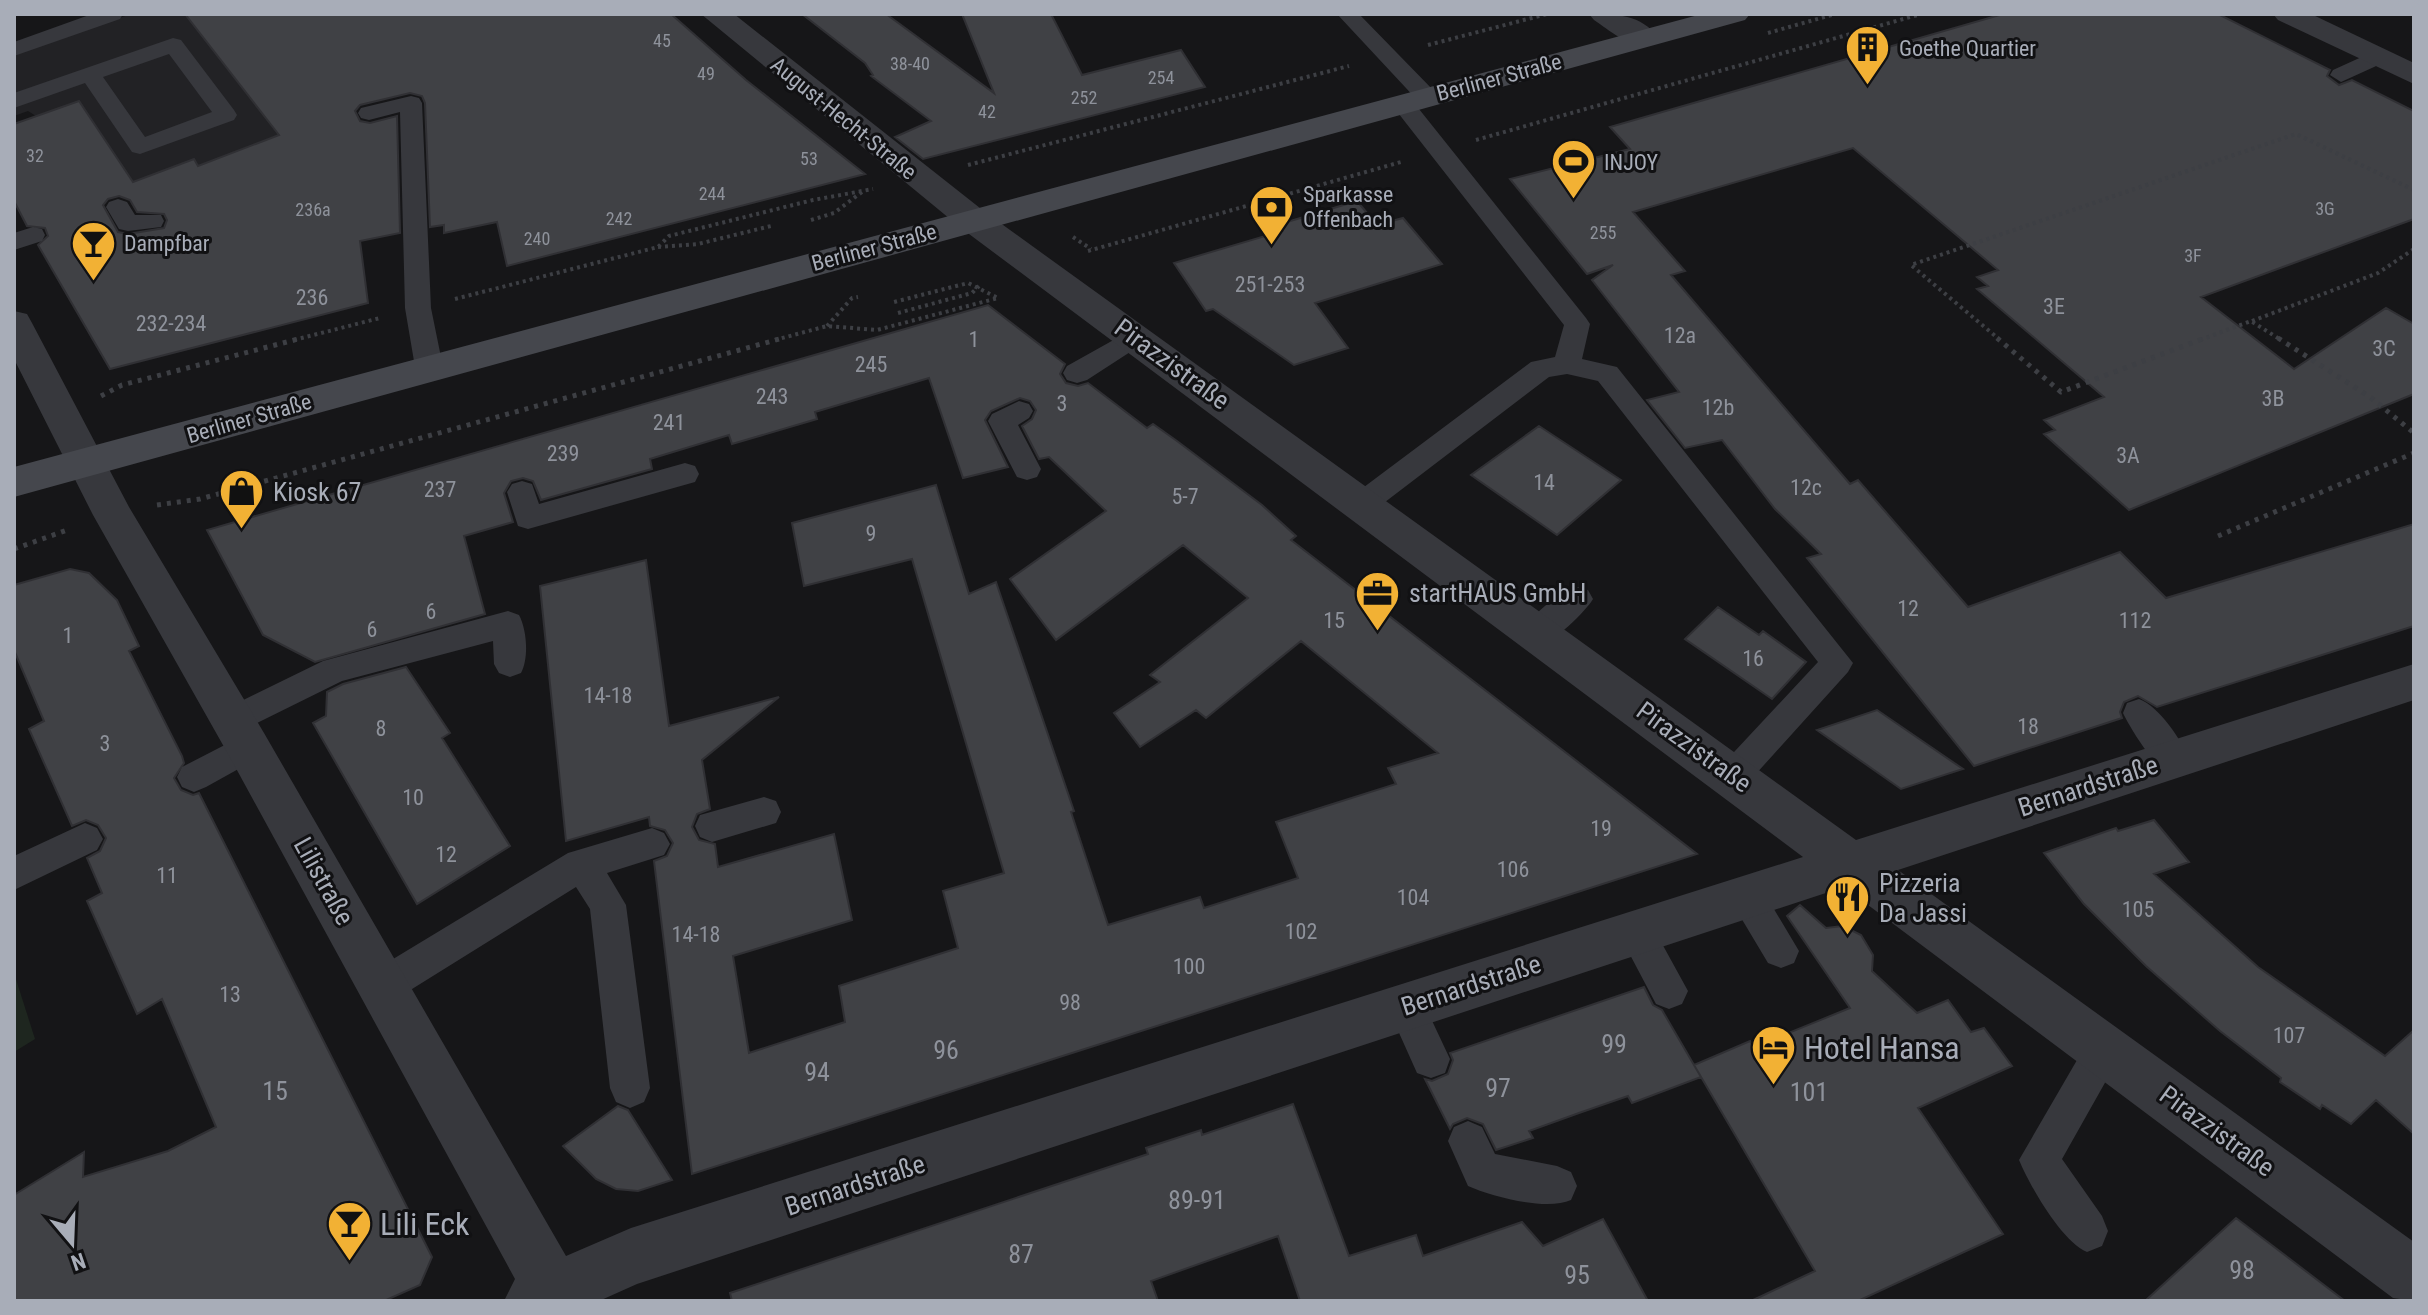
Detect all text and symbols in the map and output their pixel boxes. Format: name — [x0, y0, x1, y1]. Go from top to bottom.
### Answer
building icon: Goethe Quartier — [1844, 24, 1892, 87]
house number: 45 — [653, 30, 671, 51]
place label: Goethe Quartier — [1899, 36, 2036, 61]
street label: Berliner Straße — [1434, 49, 1564, 106]
street label: August-Hecht-Straße — [766, 52, 921, 185]
house number: 38-40 — [890, 53, 930, 74]
house number: 49 — [697, 63, 715, 84]
house number: 254 — [1148, 67, 1174, 88]
house number: 252 — [1071, 87, 1097, 108]
house number: 42 — [978, 101, 996, 122]
sports icon: INJOY — [1549, 138, 1597, 201]
house number: 32 — [26, 145, 44, 166]
house number: 53 — [800, 148, 818, 169]
place label: INJOY — [1604, 150, 1659, 175]
place label: Sparkasse Offenbach — [1303, 182, 1393, 232]
house number: 244 — [699, 183, 725, 204]
bank icon: Sparkasse Offenbach — [1248, 183, 1296, 246]
house number: 3G — [2315, 198, 2335, 219]
house number: 236a — [295, 199, 331, 220]
house number: 242 — [606, 208, 632, 229]
bar icon: Dampfbar — [69, 219, 117, 282]
street label: Berliner Straße — [809, 219, 939, 276]
house number: 255 — [1590, 222, 1616, 243]
house number: 240 — [524, 228, 550, 249]
place label: Dampfbar — [124, 231, 210, 256]
house number: 3F — [2184, 245, 2202, 266]
house number: 251-253 — [1235, 272, 1305, 297]
house number: 236 — [296, 285, 328, 310]
house number: 3E — [2043, 294, 2065, 319]
house number: 232-234 — [136, 311, 206, 336]
street label: Pirazzistraße — [1109, 312, 1235, 416]
house number: 12a — [1664, 323, 1696, 348]
house number: 1 — [969, 327, 979, 352]
house number: 3C — [2372, 336, 2396, 361]
house number: 245 — [855, 352, 887, 377]
house number: 243 — [756, 384, 788, 409]
house number: 3B — [2262, 386, 2284, 411]
street label: Berliner Straße — [184, 389, 314, 448]
house number: 3 — [1057, 391, 1067, 416]
house number: 12b — [1702, 395, 1734, 420]
house number: 241 — [653, 410, 685, 435]
house number: 239 — [547, 441, 579, 466]
house number: 3A — [2116, 443, 2140, 468]
shop icon: Kiosk 67 — [218, 468, 266, 531]
house number: 14 — [1533, 470, 1555, 495]
house number: 12c — [1790, 475, 1822, 500]
place label: Kiosk 67 — [273, 477, 361, 507]
house number: 237 — [424, 477, 456, 502]
house number: 5-7 — [1171, 484, 1199, 509]
house number: 9 — [866, 521, 876, 546]
office icon: startHAUS GmbH — [1354, 569, 1402, 632]
place label: startHAUS GmbH — [1409, 578, 1586, 608]
house number: 12 — [1897, 596, 1919, 621]
house number: 6 — [426, 599, 436, 624]
house number: 15 — [1323, 608, 1345, 633]
house number: 112 — [2119, 608, 2151, 633]
house number: 6 — [367, 617, 377, 642]
house number: 1 — [63, 623, 73, 648]
house number: 16 — [1742, 646, 1764, 671]
house number: 14-18 — [584, 683, 632, 708]
street label: Pirazzistraße — [1631, 695, 1757, 799]
house number: 18 — [2017, 714, 2039, 739]
house number: 8 — [376, 716, 386, 741]
house number: 3 — [100, 731, 110, 756]
street label: Bernardstraße — [2014, 749, 2162, 823]
house number: 10 — [402, 785, 424, 810]
house number: 19 — [1590, 816, 1612, 841]
street label: Lilistraße — [288, 832, 360, 930]
house number: 12 — [435, 842, 457, 867]
house number: 106 — [1497, 857, 1529, 882]
house number: 11 — [156, 863, 178, 888]
place label: Pizzeria Da Jassi — [1879, 868, 1967, 928]
restaurant icon: Pizzeria Da Jassi — [1824, 874, 1872, 937]
house number: 104 — [1397, 885, 1429, 910]
house number: 105 — [2122, 897, 2154, 922]
house number: 102 — [1285, 919, 1317, 944]
house number: 14-18 — [672, 922, 720, 947]
street label: Bernardstraße — [1397, 948, 1545, 1022]
house number: 100 — [1173, 954, 1205, 979]
house number: 13 — [219, 982, 241, 1007]
house number: 98 — [1059, 990, 1081, 1015]
house number: 107 — [2273, 1023, 2305, 1048]
hotel icon: Hotel Hansa — [1749, 1024, 1797, 1087]
house number: 99 — [1601, 1029, 1627, 1059]
place label: Hotel Hansa — [1804, 1029, 1960, 1067]
house number: 96 — [933, 1035, 959, 1065]
house number: 94 — [804, 1057, 830, 1087]
house number: 97 — [1485, 1073, 1511, 1103]
house number: 15 — [262, 1076, 288, 1106]
house number: 101 — [1790, 1077, 1828, 1107]
street label: Pirazzistraße — [2154, 1079, 2280, 1183]
street label: Bernardstraße — [781, 1148, 929, 1222]
house number: 89-91 — [1168, 1185, 1226, 1215]
bar icon: Lili Eck — [325, 1200, 373, 1263]
north arrow — [32, 1203, 112, 1283]
place label: Lili Eck — [380, 1205, 470, 1243]
house number: 87 — [1008, 1239, 1034, 1269]
text: N — [68, 1247, 89, 1275]
house number: 98 — [2229, 1255, 2255, 1285]
house number: 95 — [1564, 1260, 1590, 1290]

